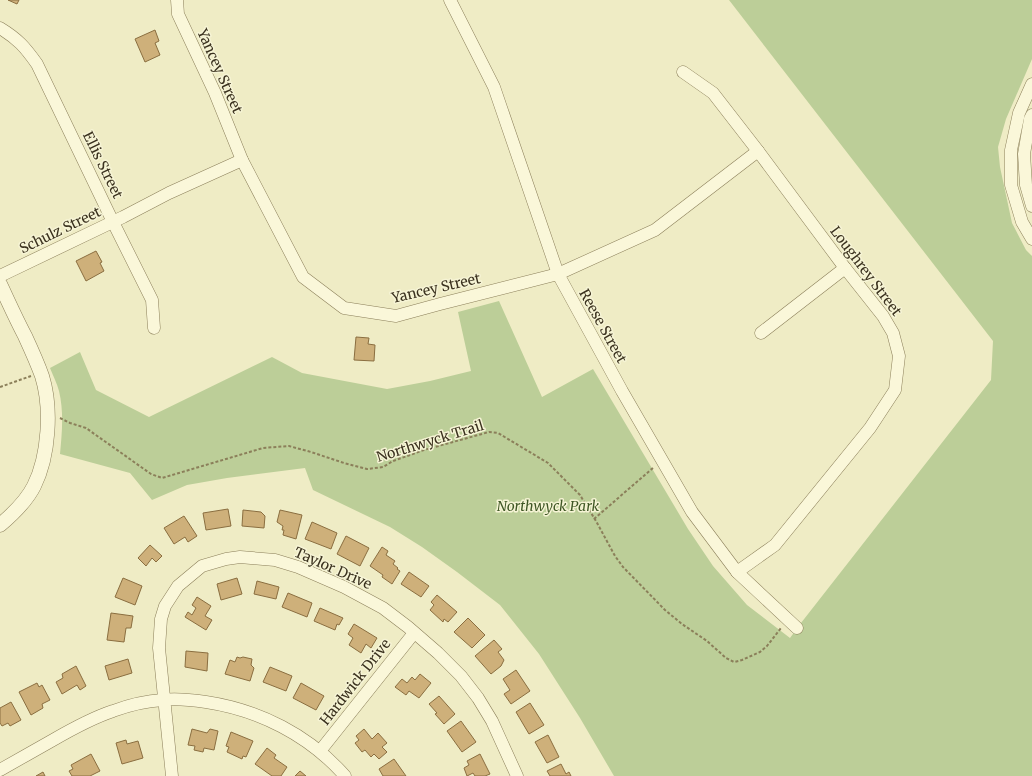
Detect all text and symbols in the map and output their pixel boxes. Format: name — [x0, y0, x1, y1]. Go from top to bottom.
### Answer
street label: Yancey Street — [193, 25, 247, 117]
street label: Ellis Street — [79, 128, 127, 202]
street label: Schulz Street — [16, 202, 104, 257]
street label: Loughrey Street — [826, 223, 906, 320]
street label: Yancey Street — [389, 269, 483, 307]
street label: Reese Street — [575, 286, 631, 367]
street label: Northwyck Trail — [374, 416, 486, 466]
park label: Northwyck Park — [497, 497, 600, 515]
street label: Taylor Drive — [291, 543, 375, 593]
street label: Hardwick Drive — [316, 635, 394, 729]

